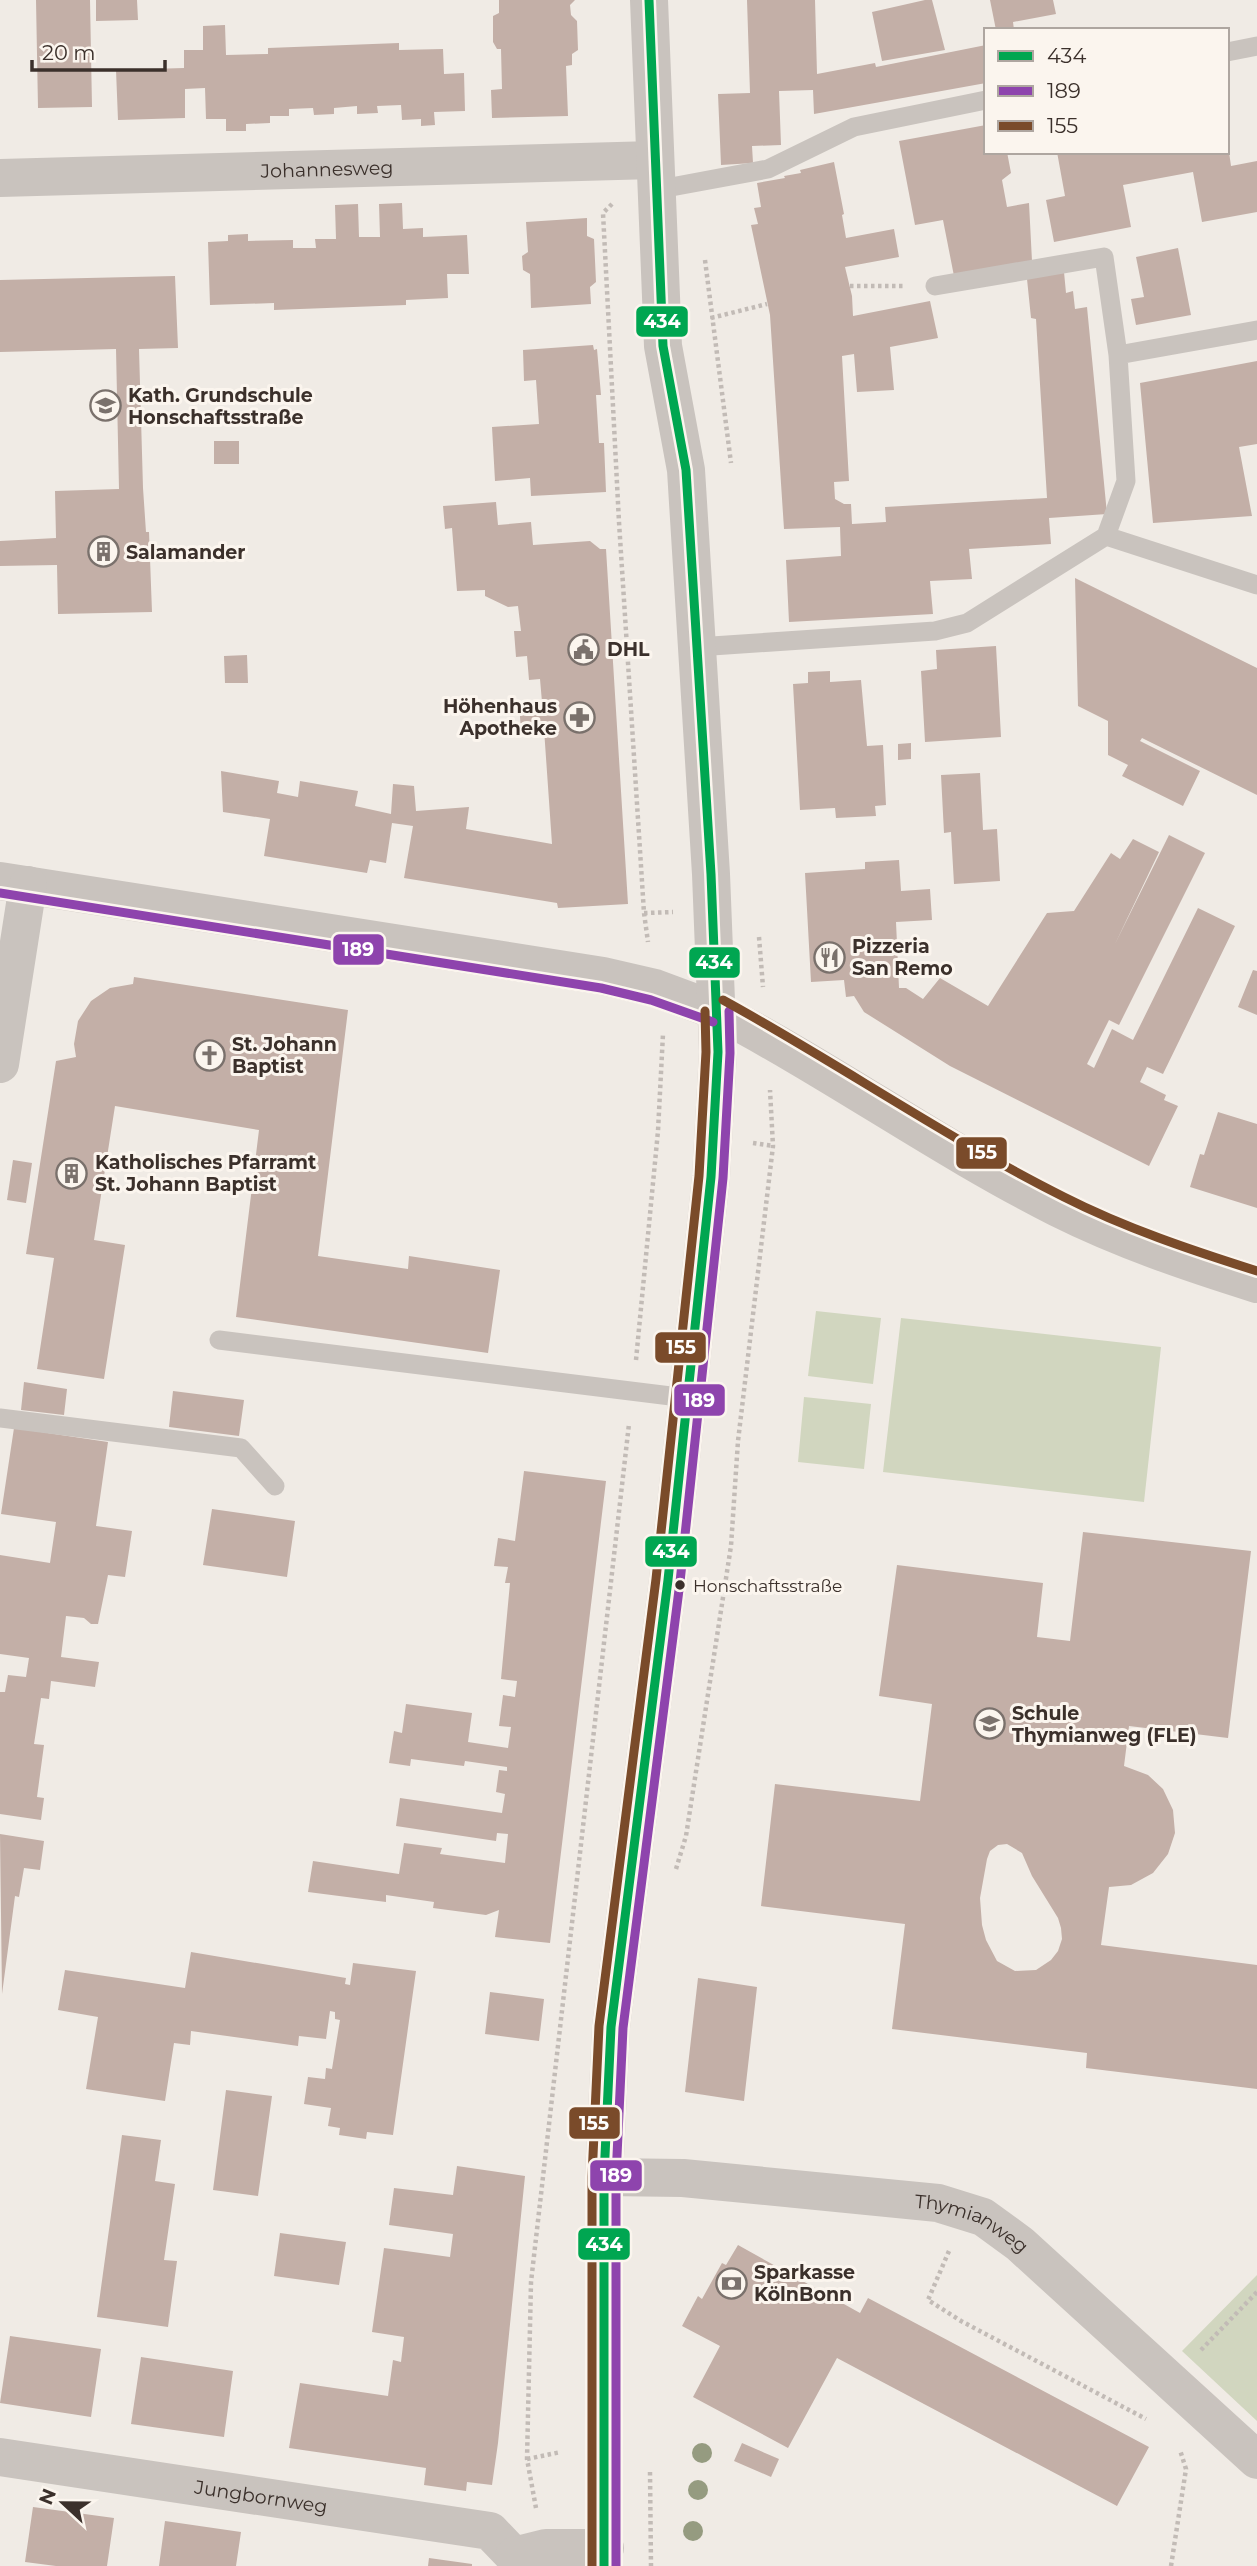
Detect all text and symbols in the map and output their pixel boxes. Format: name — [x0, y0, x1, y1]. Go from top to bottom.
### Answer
scale bar — [32, 28, 164, 72]
legend — [984, 28, 1229, 154]
text: 20 m — [42, 40, 96, 65]
text: 434 — [1047, 43, 1086, 68]
text: 189 — [1047, 78, 1081, 103]
text: 155 — [1047, 113, 1078, 138]
street label: Johannesweg — [259, 156, 394, 183]
line badge: 434 — [635, 305, 689, 338]
text: 434 — [643, 310, 681, 333]
place label: Kath. Grundschule Honschaftsstraße — [128, 384, 313, 429]
school or university icon: Kath. Grundschule Honschaftsstraße — [88, 389, 122, 423]
building icon: Salamander — [86, 535, 120, 569]
place label: Salamander — [126, 541, 245, 564]
public building icon: DHL — [567, 632, 601, 666]
place label: DHL — [607, 638, 650, 661]
place label: Höhenhaus Apotheke — [443, 695, 557, 740]
pharmacy icon: Höhenhaus Apotheke — [563, 700, 597, 734]
line badge: 189 — [332, 933, 385, 966]
place label: Pizzeria San Remo — [852, 935, 953, 980]
text: 189 — [342, 938, 374, 961]
restaurant icon: Pizzeria San Remo — [812, 940, 846, 974]
line badge: 434 — [688, 946, 741, 979]
text: 434 — [695, 951, 733, 974]
place label: St. Johann Baptist — [232, 1033, 337, 1078]
church icon: St. Johann Baptist — [192, 1038, 226, 1072]
line badge: 155 — [955, 1136, 1008, 1170]
text: 155 — [967, 1141, 997, 1164]
place label: Katholisches Pfarramt St. Johann Baptist — [95, 1151, 316, 1196]
building icon: Katholisches Pfarramt St. Johann Baptist — [55, 1156, 89, 1190]
line badge: 155 — [654, 1331, 707, 1364]
text: 155 — [666, 1336, 696, 1359]
line badge: 189 — [673, 1383, 726, 1417]
text: 189 — [683, 1389, 715, 1412]
line badge: 434 — [644, 1535, 698, 1568]
text: 434 — [652, 1540, 690, 1563]
place label: Honschaftsstraße — [693, 1576, 842, 1596]
marker: Honschaftsstraße — [673, 1578, 687, 1592]
place label: Schule Thymianweg (FLE) — [1012, 1702, 1197, 1747]
school or university icon: Schule Thymianweg (FLE) — [972, 1707, 1006, 1741]
line badge: 155 — [568, 2106, 621, 2140]
text: 155 — [579, 2112, 609, 2135]
line badge: 189 — [589, 2159, 643, 2192]
text: 189 — [600, 2164, 632, 2187]
street label: Thymianweg — [914, 2190, 1033, 2258]
line badge: 434 — [577, 2227, 631, 2261]
text: 434 — [585, 2233, 623, 2256]
place label: Sparkasse KölnBonn — [754, 2261, 855, 2306]
bank icon: Sparkasse KölnBonn — [714, 2266, 748, 2300]
north arrow — [28, 2468, 98, 2538]
street label: Jungbornweg — [192, 2475, 329, 2518]
text: N — [34, 2485, 61, 2508]

